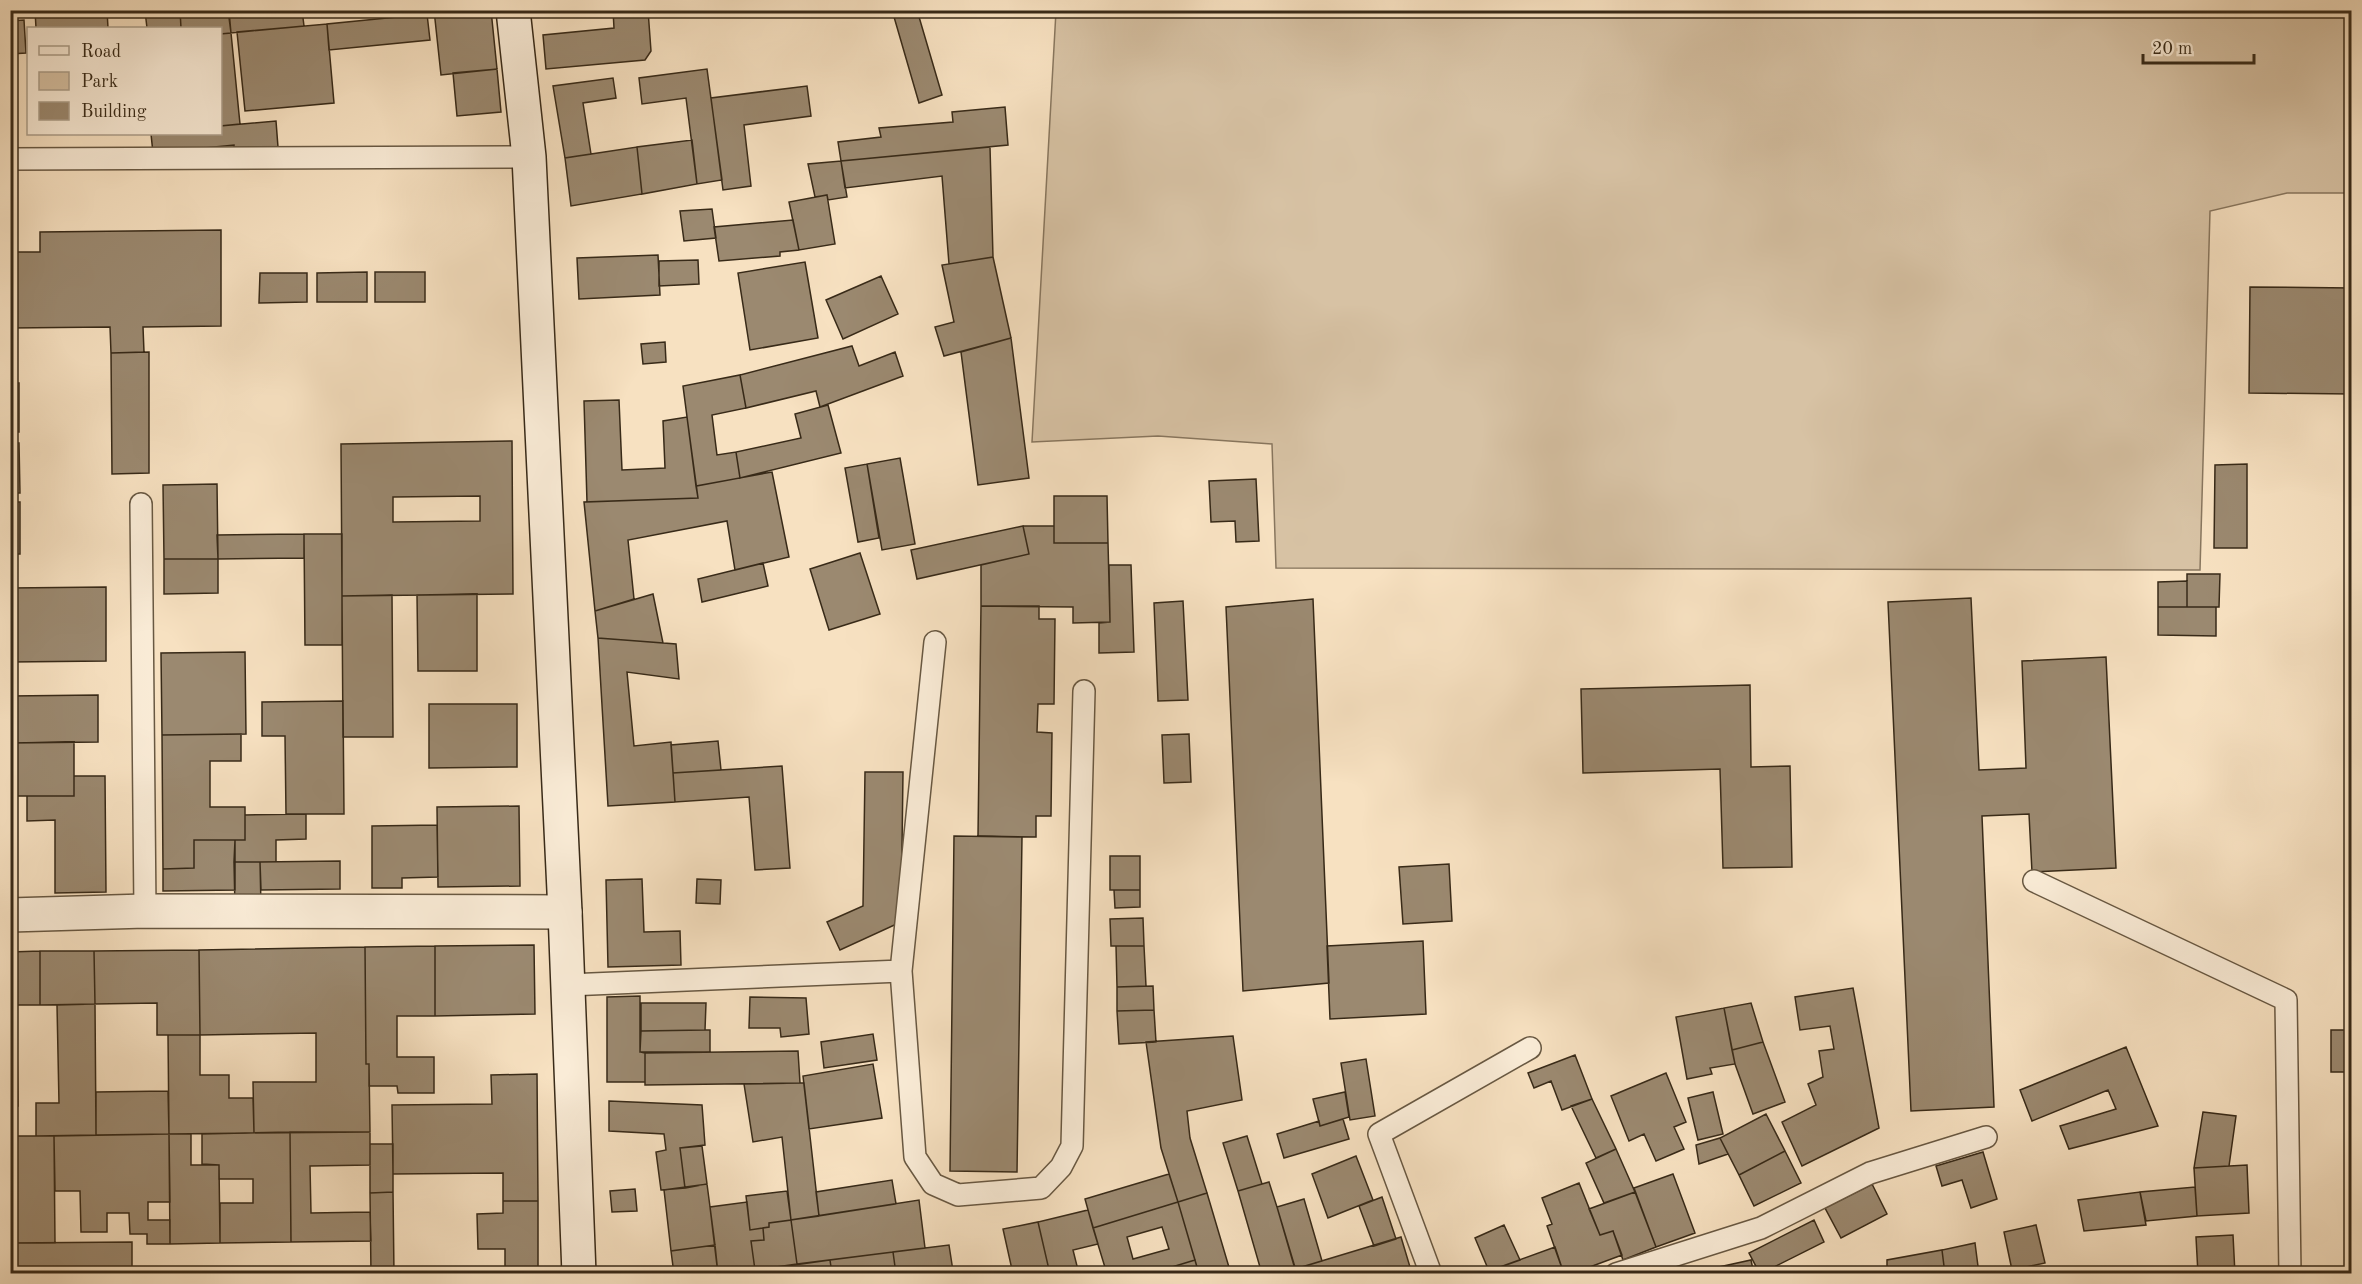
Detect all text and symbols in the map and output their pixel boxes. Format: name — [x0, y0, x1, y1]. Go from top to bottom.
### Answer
legend — [27, 27, 222, 135]
scale bar — [2143, 27, 2254, 65]
text: 20 m — [2152, 40, 2192, 58]
text: Road — [81, 43, 121, 61]
text: Park — [81, 73, 118, 91]
text: Building — [81, 103, 147, 121]

